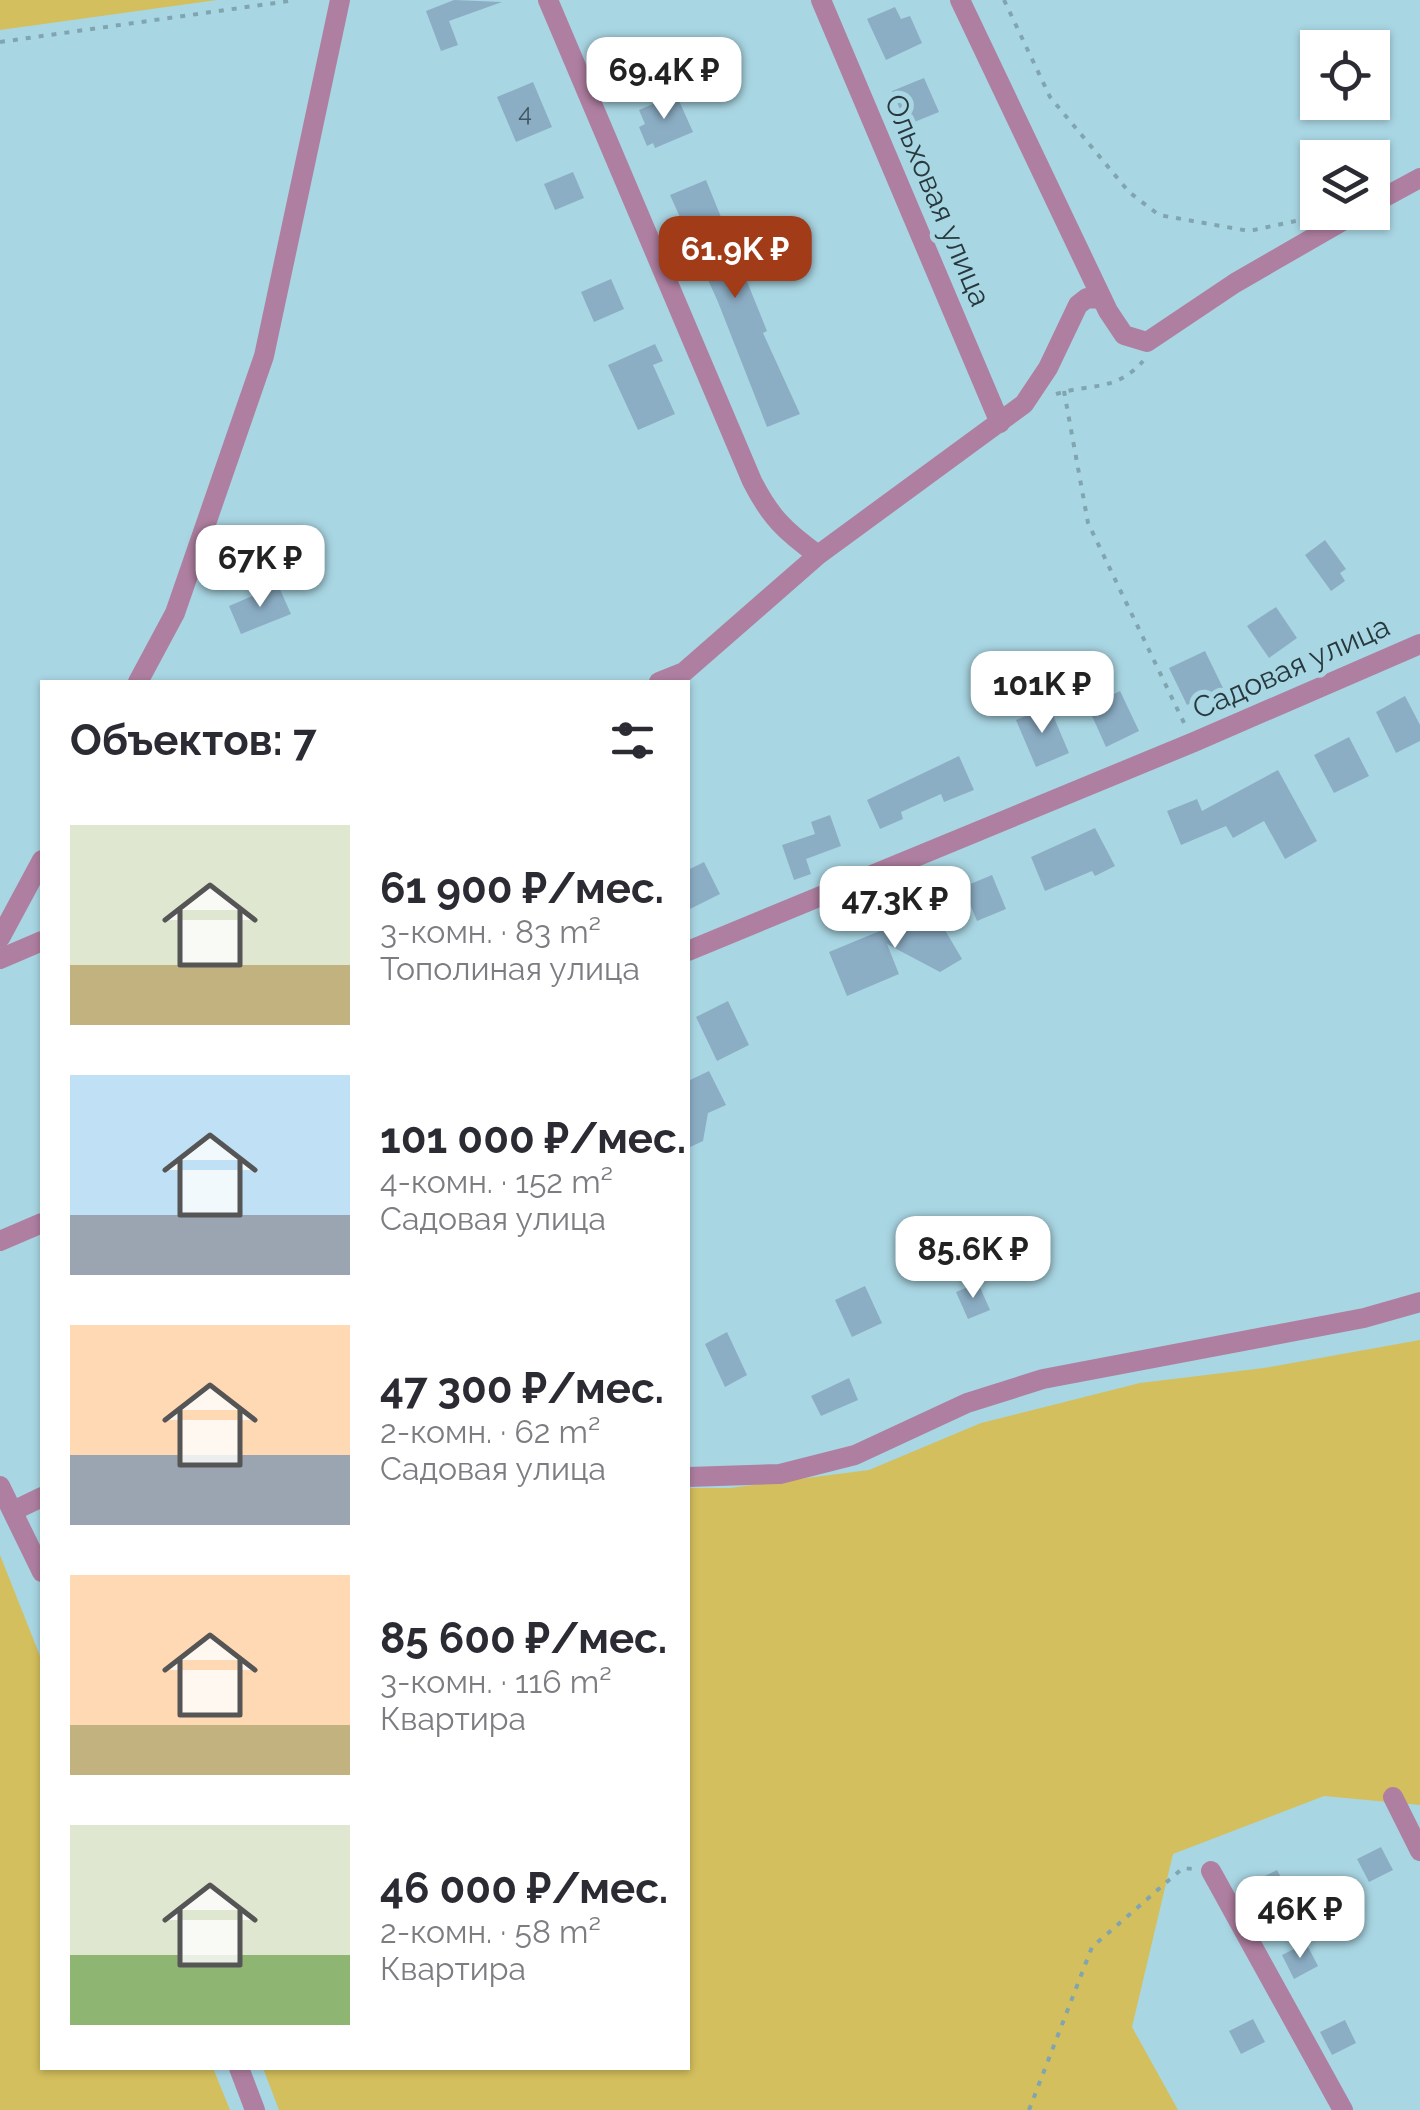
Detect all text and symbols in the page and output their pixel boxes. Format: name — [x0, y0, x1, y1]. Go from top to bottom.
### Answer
map controls — [1300, 30, 1390, 230]
button: locate — [1300, 30, 1390, 120]
pin: 69.4K ₽ — [572, 37, 756, 122]
text: 69.4K ₽ — [608, 51, 720, 88]
street label: Ольховая улица — [878, 89, 998, 311]
house number: 4 — [518, 97, 532, 127]
button: layers — [1300, 140, 1390, 230]
pin: 61.9K ₽ — [643, 216, 827, 301]
text: 61.9K ₽ — [681, 230, 789, 267]
pin: 67K ₽ — [190, 525, 330, 610]
text: 67K ₽ — [218, 539, 302, 576]
street label: Садовая улица — [1187, 608, 1395, 726]
pin: 101K ₽ — [961, 651, 1123, 736]
text: 101K ₽ — [993, 665, 1091, 702]
icon: filters — [605, 713, 660, 768]
text: Объектов: 7 — [70, 716, 317, 765]
text: 61 900 ₽/мес. — [380, 864, 664, 913]
icon: home — [150, 865, 270, 985]
pin: 47.3K ₽ — [803, 866, 987, 951]
text: 47.3K ₽ — [842, 880, 948, 917]
text: 3-комн. · 83 m² — [380, 913, 601, 950]
text: Тополиная улица — [380, 950, 640, 987]
text: 101 000 ₽/мес. — [380, 1114, 686, 1163]
icon: home — [150, 1115, 270, 1235]
text: 4-комн. · 152 m² — [380, 1163, 613, 1200]
text: Садовая улица — [380, 1200, 606, 1237]
pin: 85.6K ₽ — [881, 1216, 1065, 1301]
text: 85.6K ₽ — [918, 1230, 1028, 1267]
text: 47 300 ₽/мес. — [380, 1364, 664, 1413]
icon: home — [150, 1365, 270, 1485]
text: 2-комн. · 62 m² — [380, 1413, 600, 1450]
text: Садовая улица — [380, 1450, 606, 1487]
text: 85 600 ₽/мес. — [380, 1614, 667, 1663]
icon: home — [150, 1615, 270, 1735]
text: 3-комн. · 116 m² — [380, 1663, 612, 1700]
text: Квартира — [380, 1700, 526, 1737]
text: 46 000 ₽/мес. — [380, 1864, 668, 1913]
icon: home — [150, 1865, 270, 1985]
pin: 46K ₽ — [1230, 1876, 1370, 1961]
text: 46K ₽ — [1258, 1890, 1343, 1927]
text: 2-комн. · 58 m² — [380, 1913, 601, 1950]
text: Квартира — [380, 1950, 526, 1987]

